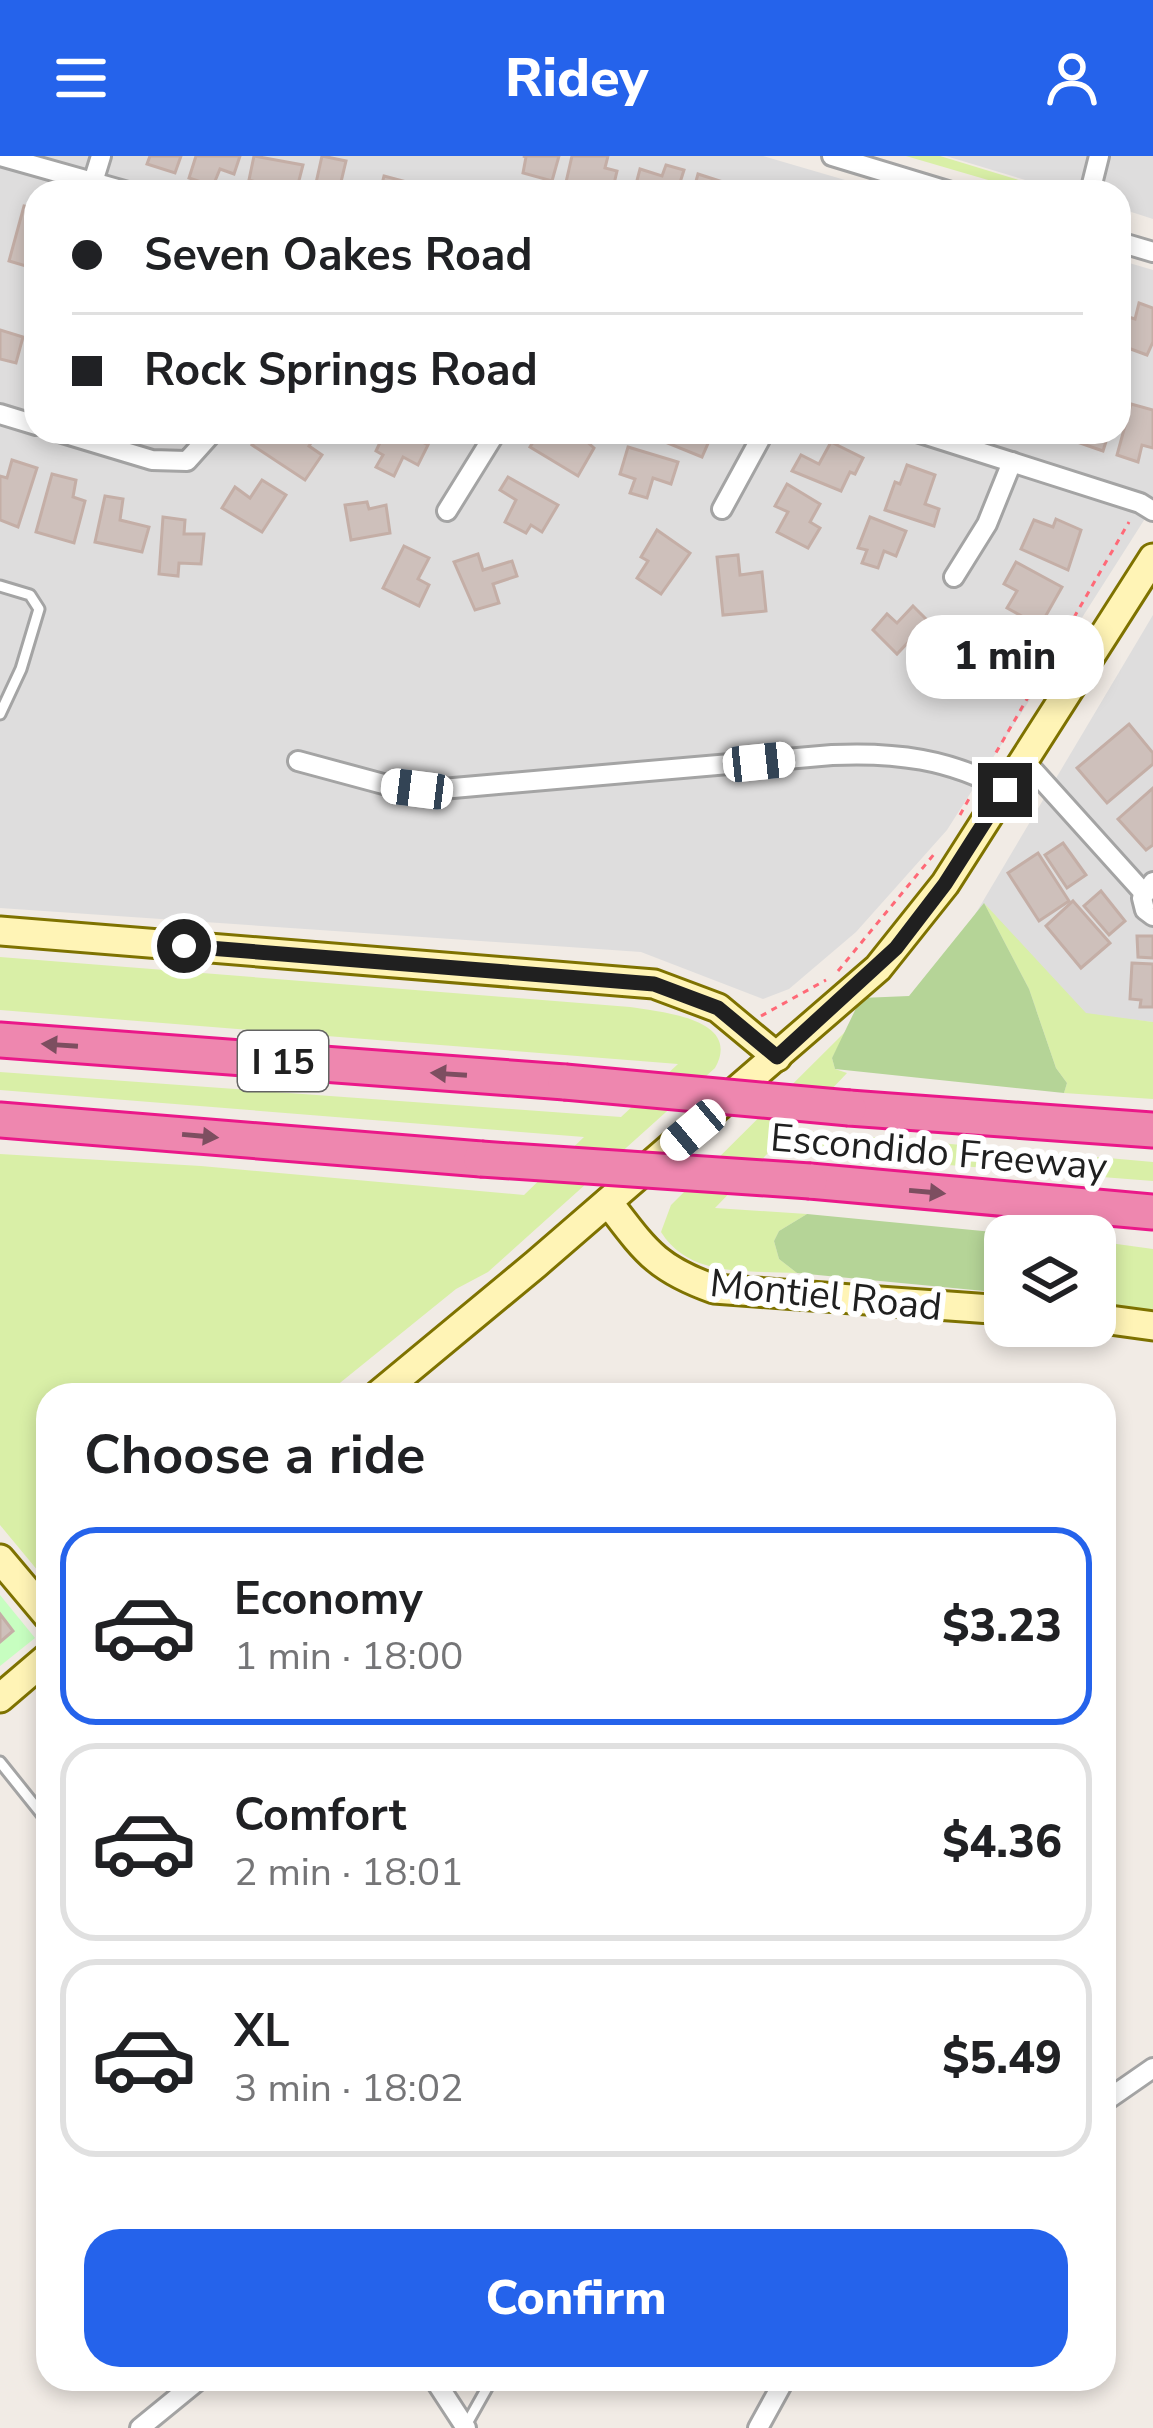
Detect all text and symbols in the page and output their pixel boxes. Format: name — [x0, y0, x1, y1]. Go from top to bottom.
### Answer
text: Ridey — [505, 41, 648, 115]
icon: menu — [48, 45, 114, 111]
icon: person — [1039, 45, 1105, 111]
text: Seven Oakes Road — [144, 225, 533, 286]
text: Rock Springs Road — [144, 340, 538, 401]
callout: 1 min — [906, 616, 1104, 700]
text: 1 min — [954, 630, 1056, 683]
car — [721, 740, 797, 784]
route end — [978, 763, 1032, 817]
car — [379, 767, 455, 811]
route start — [157, 919, 211, 973]
road number: I 15 — [238, 1031, 328, 1091]
one-way arrow — [41, 1035, 78, 1054]
one-way arrow — [430, 1064, 467, 1083]
car — [654, 1093, 732, 1167]
street label: Escondido Freeway — [768, 1111, 1109, 1194]
one-way arrow — [182, 1127, 219, 1146]
one-way arrow — [909, 1183, 946, 1202]
map controls — [984, 1215, 1116, 1347]
button: layers — [984, 1215, 1116, 1347]
street label: Montiel Road — [707, 1257, 944, 1334]
text: Choose a ride — [84, 1418, 425, 1492]
text: Economy — [234, 1569, 423, 1630]
icon: car — [90, 1572, 198, 1680]
text: $3.23 — [942, 1596, 1062, 1657]
text: 1 min · 18:00 — [234, 1630, 463, 1683]
text: Comfort — [234, 1785, 406, 1846]
icon: car — [90, 1788, 198, 1896]
text: $4.36 — [942, 1812, 1062, 1873]
text: 2 min · 18:01 — [234, 1846, 463, 1899]
text: XL — [234, 2001, 290, 2062]
icon: car — [90, 2004, 198, 2112]
text: $5.49 — [942, 2028, 1062, 2089]
text: 3 min · 18:02 — [234, 2062, 463, 2115]
button: Confirm — [84, 2229, 1068, 2367]

